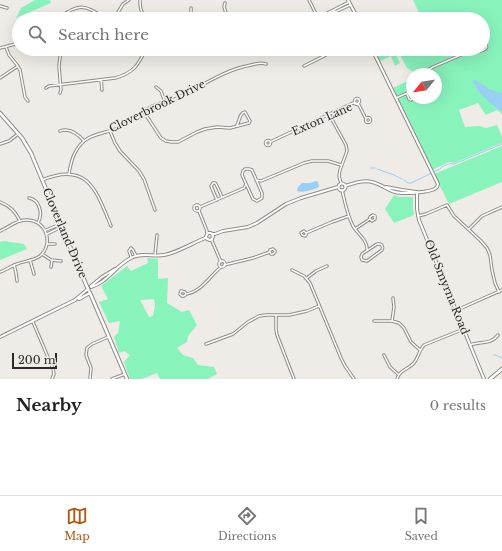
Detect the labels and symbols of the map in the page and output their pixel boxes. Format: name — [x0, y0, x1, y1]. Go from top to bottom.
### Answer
north arrow — [406, 68, 442, 104]
street label: Cloverbrook Drive — [107, 77, 207, 135]
street label: Exton Lane — [290, 99, 354, 139]
street label: Cloverland Drive — [40, 186, 90, 280]
street label: Old Smyrna Road — [422, 237, 473, 337]
scale bar — [12, 351, 57, 370]

